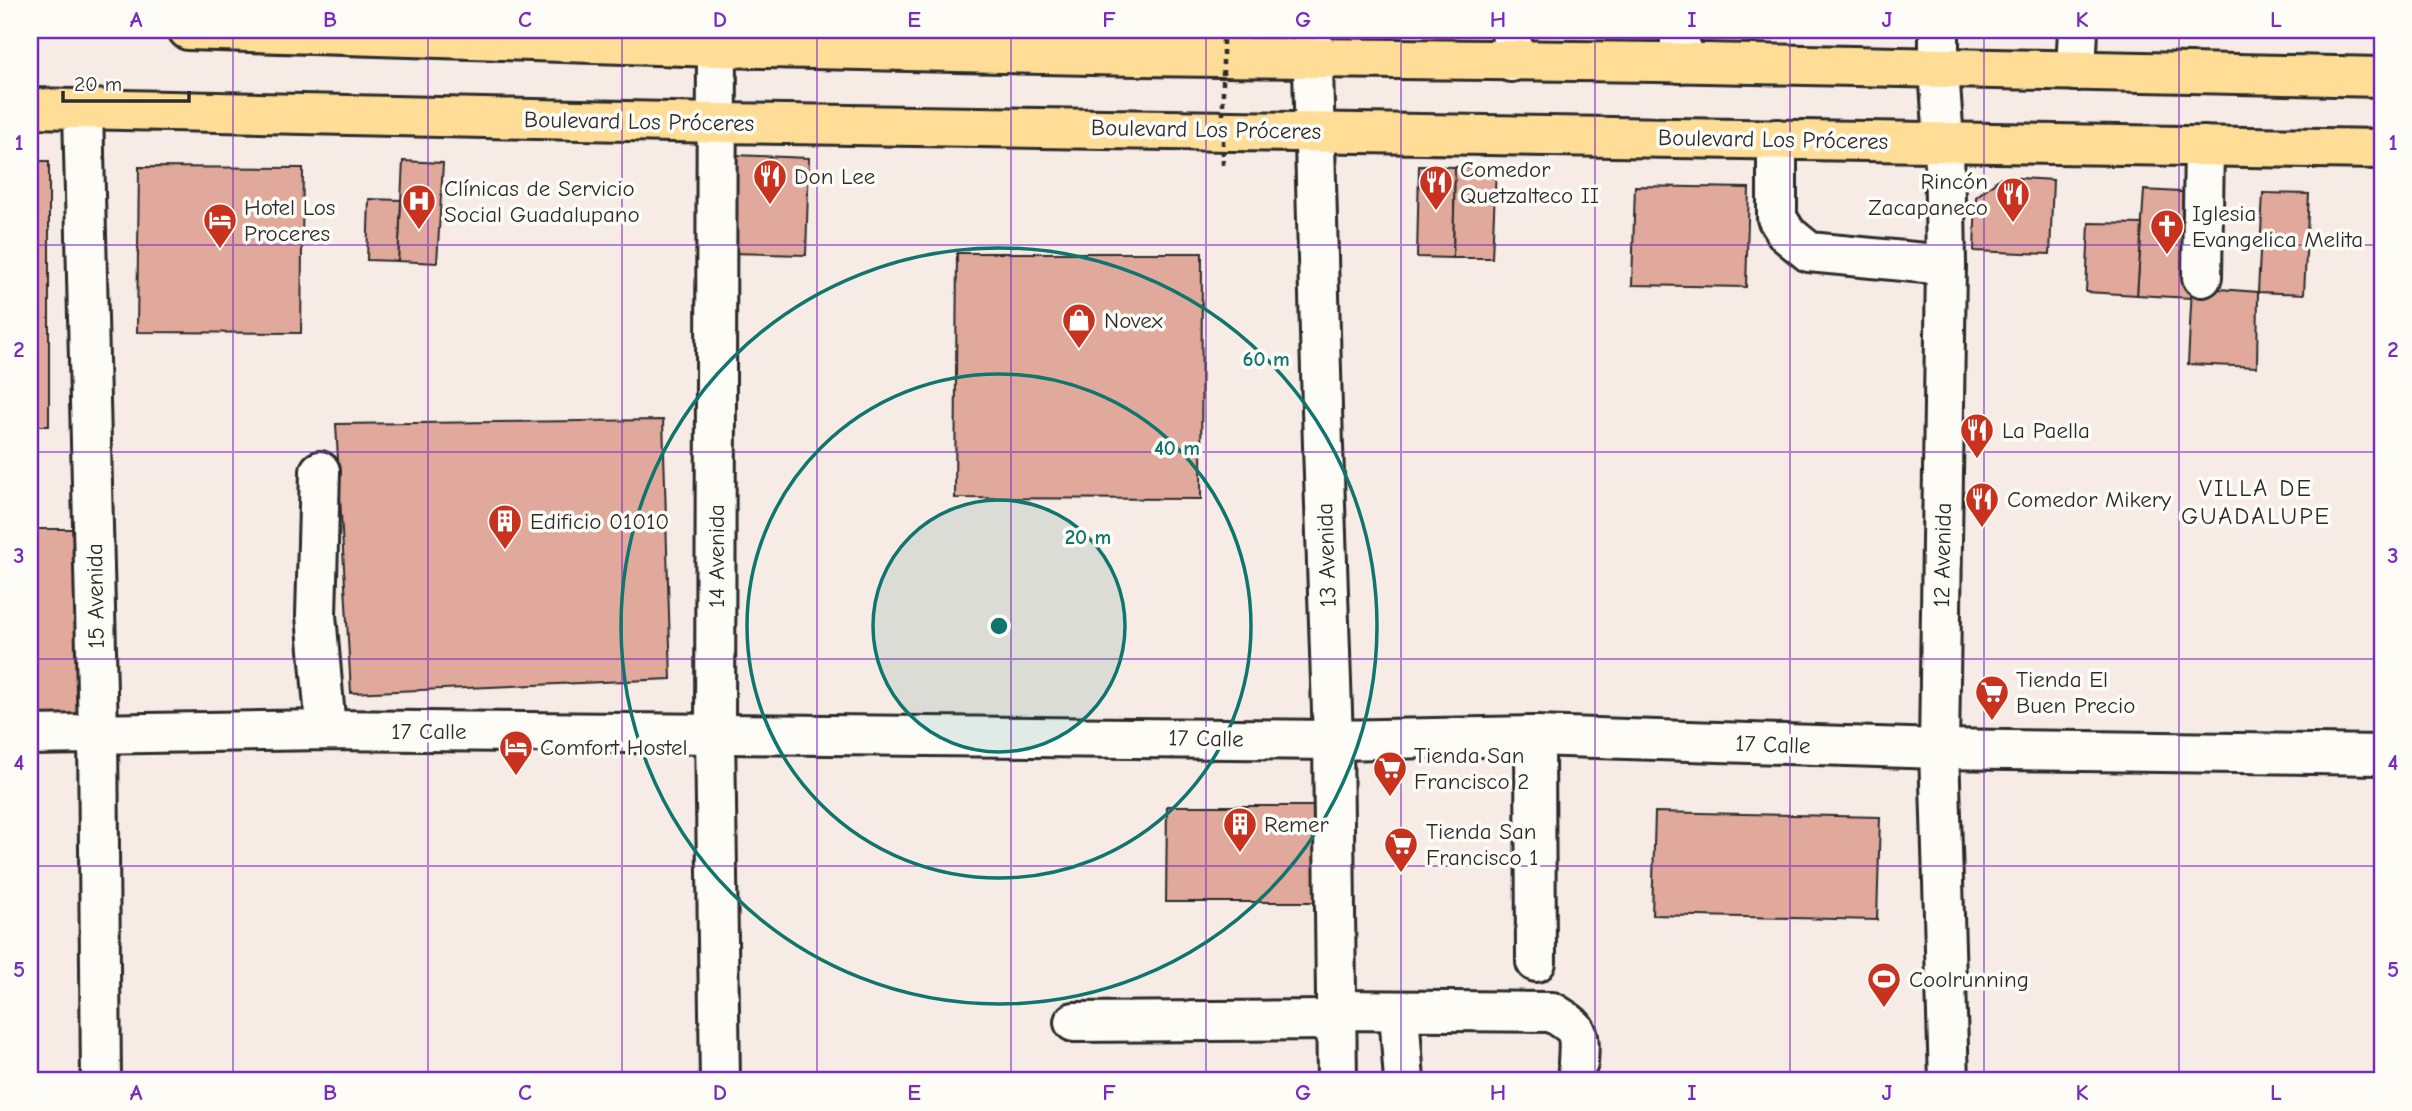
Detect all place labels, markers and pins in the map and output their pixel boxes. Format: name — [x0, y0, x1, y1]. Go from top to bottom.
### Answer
place label: Comedor Quetzalteco II — [1460, 156, 1599, 209]
restaurant icon: Don Lee — [751, 157, 789, 206]
place label: Don Lee — [794, 163, 875, 190]
restaurant icon: Comedor Quetzalteco II — [1417, 163, 1455, 212]
place label: Rincón Zacapaneco — [1868, 168, 1988, 221]
place label: Clínicas de Servicio Social Guadalupano — [444, 175, 640, 228]
restaurant icon: Rincón Zacapaneco — [1994, 175, 2032, 224]
hospital icon: Clínicas de Servicio Social Guadalupano — [400, 182, 438, 231]
place label: Hotel Los Proceres — [244, 194, 335, 247]
place label: Iglesia Evangelica Melita — [2192, 200, 2363, 253]
hotel icon: Hotel Los Proceres — [201, 201, 239, 250]
church icon: Iglesia Evangelica Melita — [2148, 207, 2186, 256]
shop icon: Novex — [1060, 301, 1098, 350]
place label: Novex — [1104, 307, 1163, 334]
restaurant icon: La Paella — [1958, 411, 1996, 460]
place label: La Paella — [2002, 417, 2090, 444]
restaurant icon: Comedor Mikery — [1963, 480, 2001, 529]
place label: Comedor Mikery — [2007, 486, 2172, 513]
building icon: Edificio 01010 — [486, 502, 524, 551]
place label: Edificio 01010 — [530, 508, 669, 535]
centre of rings — [987, 614, 1011, 638]
place label: Tienda El Buen Precio — [2016, 666, 2136, 719]
supermarket icon: Tienda El Buen Precio — [1973, 673, 2011, 722]
hotel icon: Comfort Hostel — [497, 728, 535, 777]
place label: Comfort Hostel — [540, 734, 688, 761]
place label: Tienda San Francisco 2 — [1414, 742, 1529, 795]
supermarket icon: Tienda San Francisco 2 — [1371, 749, 1409, 798]
building icon: Remer — [1221, 805, 1259, 854]
place label: Remer — [1264, 811, 1329, 838]
place label: Tienda San Francisco 1 — [1426, 818, 1538, 871]
supermarket icon: Tienda San Francisco 1 — [1382, 825, 1420, 874]
sports icon: Coolrunning — [1865, 960, 1903, 1009]
place label: Coolrunning — [1909, 966, 2029, 993]

